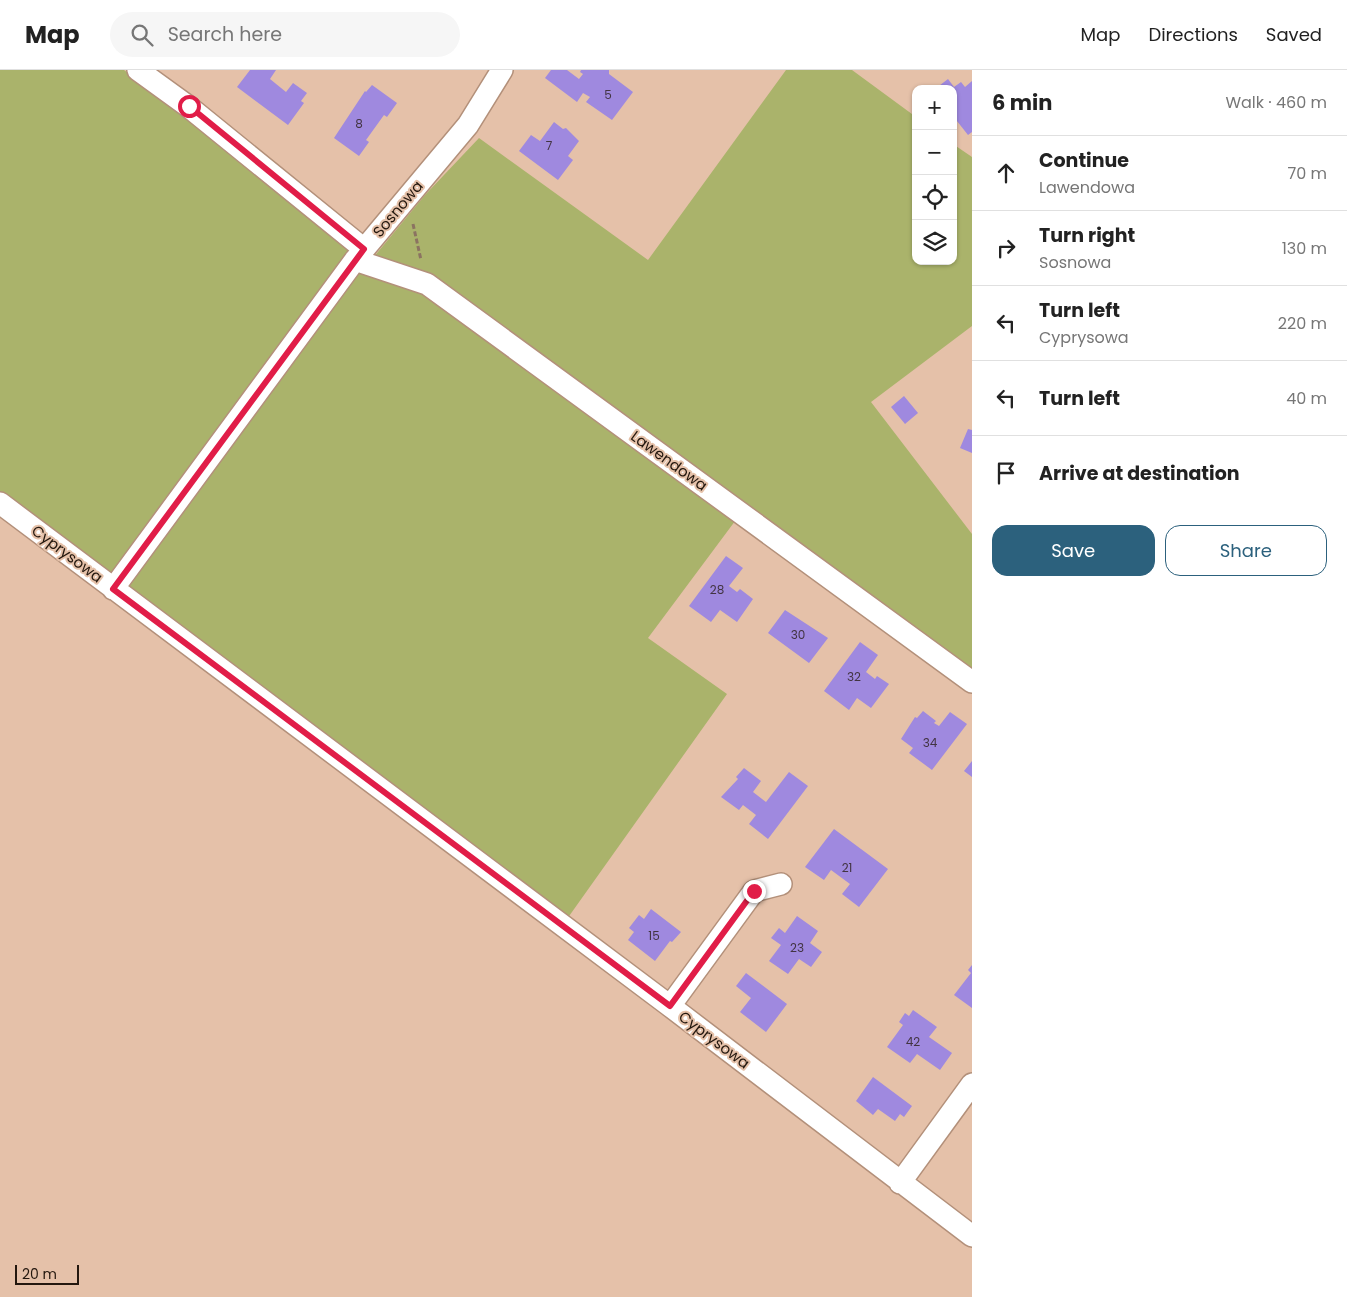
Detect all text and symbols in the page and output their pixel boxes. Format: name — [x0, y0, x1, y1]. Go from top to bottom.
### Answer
search box — [110, 12, 460, 57]
text: Map — [25, 18, 80, 51]
icon: search — [128, 21, 156, 49]
text: Search here — [168, 21, 282, 48]
text: Map — [1081, 22, 1120, 47]
text: Directions — [1148, 22, 1238, 47]
text: Saved — [1266, 22, 1322, 47]
map controls — [912, 85, 957, 265]
button: + — [912, 85, 957, 130]
house number: 5 — [604, 86, 612, 103]
text: 6 min — [992, 88, 1052, 117]
text: Walk · 460 m — [1225, 91, 1327, 114]
route start — [178, 95, 201, 118]
house number: 8 — [355, 115, 363, 132]
button: − — [912, 130, 957, 175]
house number: 7 — [546, 137, 553, 154]
text: Continue — [1039, 147, 1129, 174]
icon: ahead — [992, 159, 1020, 187]
text: 70 m — [1287, 162, 1327, 185]
button: locate — [912, 175, 957, 220]
street label: Sosnowa — [368, 176, 427, 241]
text: Lawendowa — [1039, 176, 1135, 199]
button: layers — [912, 220, 957, 265]
text: Turn right — [1039, 222, 1135, 249]
icon: right — [992, 234, 1020, 262]
text: 130 m — [1282, 237, 1327, 260]
text: Sosnowa — [1039, 251, 1111, 274]
text: Turn left — [1039, 297, 1120, 324]
icon: left — [992, 309, 1020, 337]
text: 220 m — [1278, 312, 1327, 335]
text: Cyprysowa — [1039, 326, 1129, 349]
icon: left — [992, 384, 1020, 412]
text: Turn left — [1039, 385, 1120, 412]
text: 40 m — [1286, 387, 1327, 410]
street label: Lawendowa — [627, 426, 712, 496]
icon: arrive — [992, 459, 1020, 487]
text: Arrive at destination — [1039, 460, 1240, 487]
street label: Cyprysowa — [27, 520, 107, 587]
button: Save — [992, 525, 1155, 576]
button: Share — [1165, 525, 1327, 576]
house number: 28 — [710, 581, 724, 598]
house number: 30 — [791, 626, 805, 643]
house number: 32 — [847, 668, 861, 685]
house number: 34 — [923, 734, 938, 751]
house number: 21 — [842, 859, 852, 876]
route end — [743, 880, 766, 903]
house number: 15 — [648, 927, 660, 944]
house number: 23 — [790, 939, 804, 956]
street label: Cyprysowa — [674, 1006, 754, 1073]
house number: 42 — [906, 1033, 920, 1050]
scale bar — [15, 1262, 79, 1285]
text: 20 m — [22, 1264, 57, 1284]

